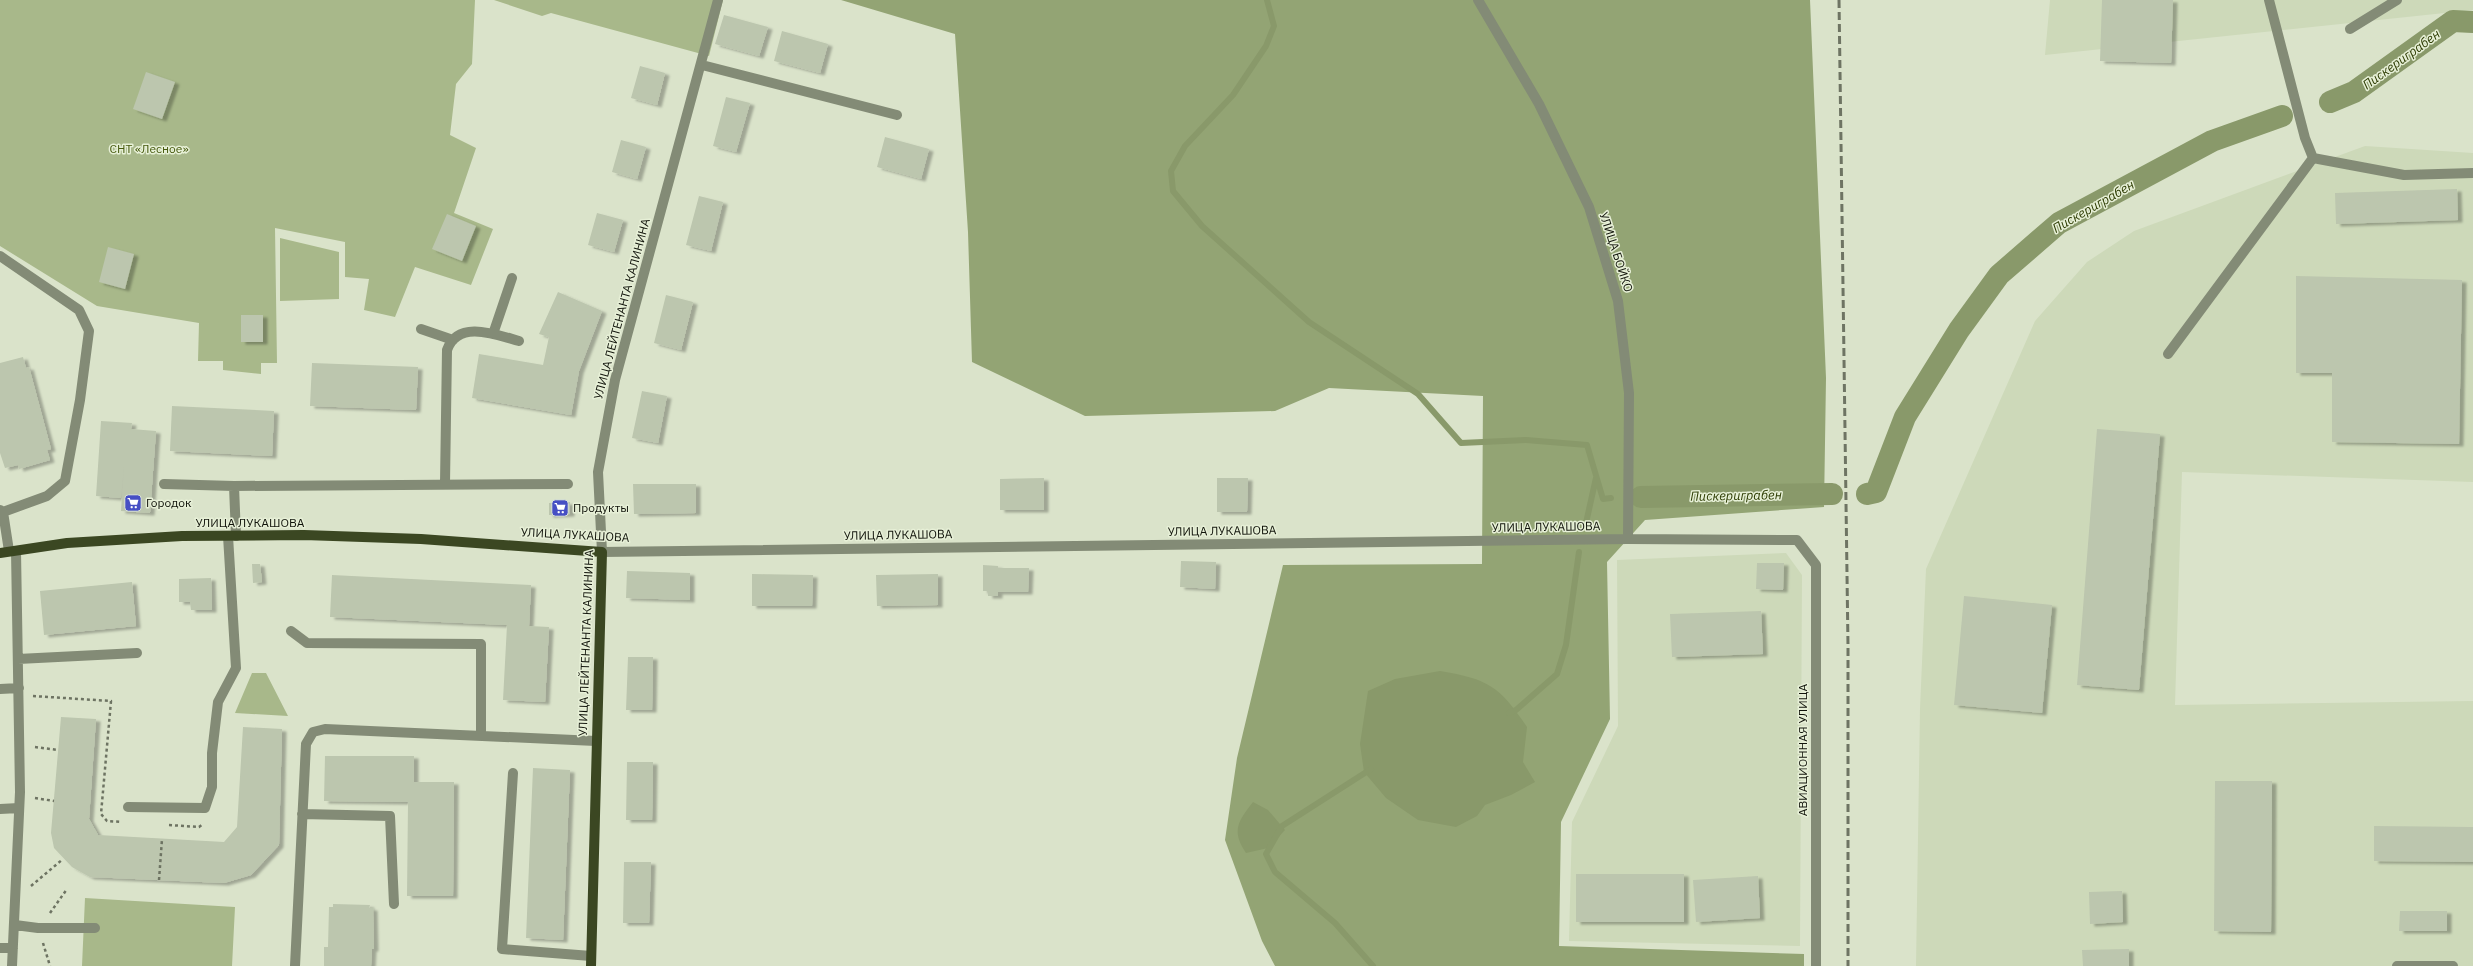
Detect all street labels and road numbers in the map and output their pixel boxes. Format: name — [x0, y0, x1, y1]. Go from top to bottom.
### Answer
street label: УЛИЦА БОЙКО — [1596, 210, 1636, 294]
street label: УЛИЦА ЛЕЙТЕНАНТА КАЛИНИНА — [590, 216, 653, 401]
street label: УЛИЦА ЛУКАШОВА — [196, 515, 305, 530]
street label: УЛИЦА ЛУКАШОВА — [1491, 518, 1601, 535]
street label: УЛИЦА ЛУКАШОВА — [1167, 522, 1277, 539]
street label: УЛИЦА ЛУКАШОВА — [520, 524, 630, 545]
street label: УЛИЦА ЛУКАШОВА — [843, 526, 953, 543]
street label: УЛИЦА ЛЕЙТЕНАНТА КАЛИНИНА — [575, 549, 596, 737]
street label: АВИАЦИОННАЯ УЛИЦА — [1795, 684, 1810, 816]

